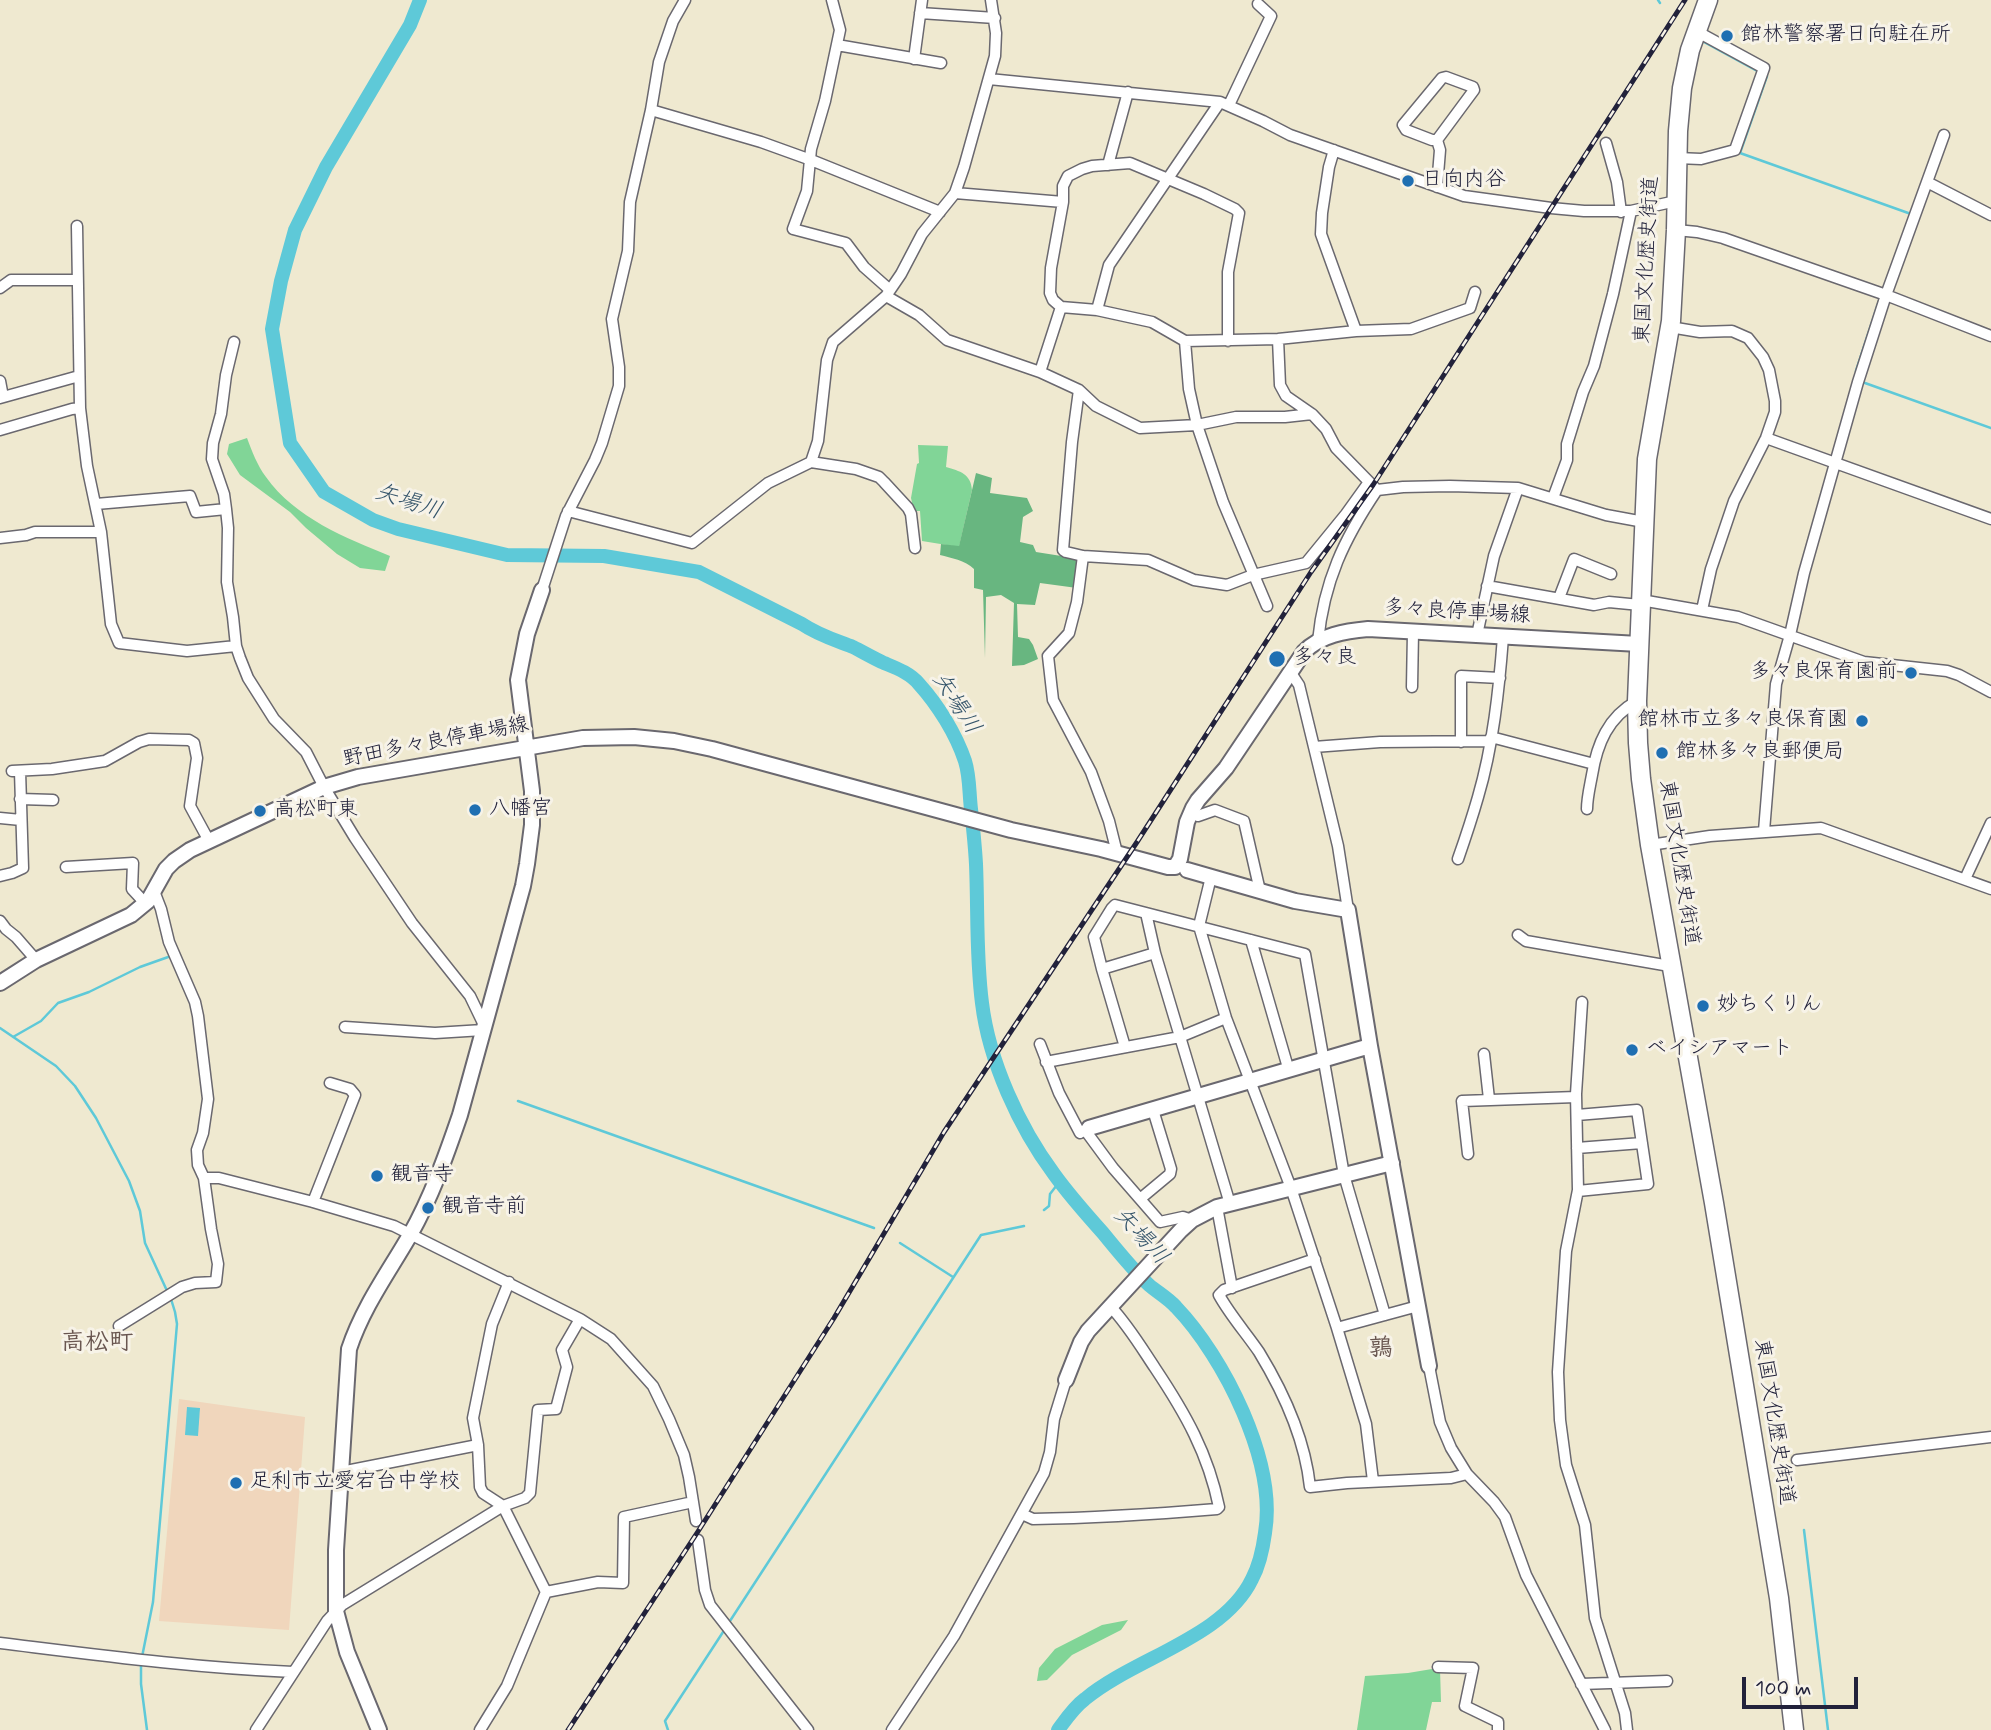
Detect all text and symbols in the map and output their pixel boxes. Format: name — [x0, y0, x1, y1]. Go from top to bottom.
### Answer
place label: 館林警察署日向駐在所 — [1741, 23, 1951, 49]
marker: 館林警察署日向駐在所 — [1719, 28, 1735, 44]
place label: 日向内谷 — [1422, 168, 1506, 194]
marker: 日向内谷 — [1400, 173, 1416, 189]
street label: 東国文化歴史街道 — [1631, 175, 1665, 345]
water label: 矢場川 — [371, 479, 445, 527]
street label: 多々良停車場線 — [1383, 597, 1531, 629]
place label: 多々良 — [1293, 646, 1356, 672]
marker: 多々良 — [1267, 649, 1287, 669]
place label: 多々良保育園前 — [1750, 660, 1897, 686]
marker: 多々良保育園前 — [1903, 665, 1919, 681]
water label: 矢場川 — [925, 668, 985, 740]
place label: 館林市立多々良保育園 — [1638, 708, 1848, 734]
street label: 野田多々良停車場線 — [341, 713, 531, 773]
marker: 館林市立多々良保育園 — [1854, 713, 1870, 729]
place label: 館林多々良郵便局 — [1676, 740, 1844, 766]
marker: 館林多々良郵便局 — [1654, 745, 1670, 761]
street label: 東国文化歴史街道 — [1652, 778, 1704, 948]
place label: 八幡宮 — [489, 797, 552, 823]
place label: 高松町東 — [274, 798, 358, 824]
marker: 八幡宮 — [467, 802, 483, 818]
marker: 高松町東 — [252, 803, 268, 819]
place label: 妙ちくりん — [1717, 993, 1822, 1019]
marker: 妙ちくりん — [1695, 998, 1711, 1014]
place label: ベイシアマート — [1646, 1037, 1793, 1063]
marker: ベイシアマート — [1624, 1042, 1640, 1058]
place label: 観音寺 — [391, 1163, 454, 1189]
marker: 観音寺 — [369, 1168, 385, 1184]
place label: 観音寺前 — [442, 1195, 526, 1221]
marker: 観音寺前 — [420, 1200, 436, 1216]
water label: 矢場川 — [1106, 1202, 1174, 1272]
district label: 高松町 — [61, 1330, 133, 1358]
district label: 鶉 — [1369, 1336, 1393, 1364]
street label: 東国文化歴史街道 — [1747, 1337, 1799, 1507]
place label: 足利市立愛宕台中学校 — [250, 1470, 460, 1496]
marker: 足利市立愛宕台中学校 — [228, 1475, 244, 1491]
scale bar — [1746, 1664, 1862, 1708]
text: 100 m — [1755, 1675, 1811, 1703]

